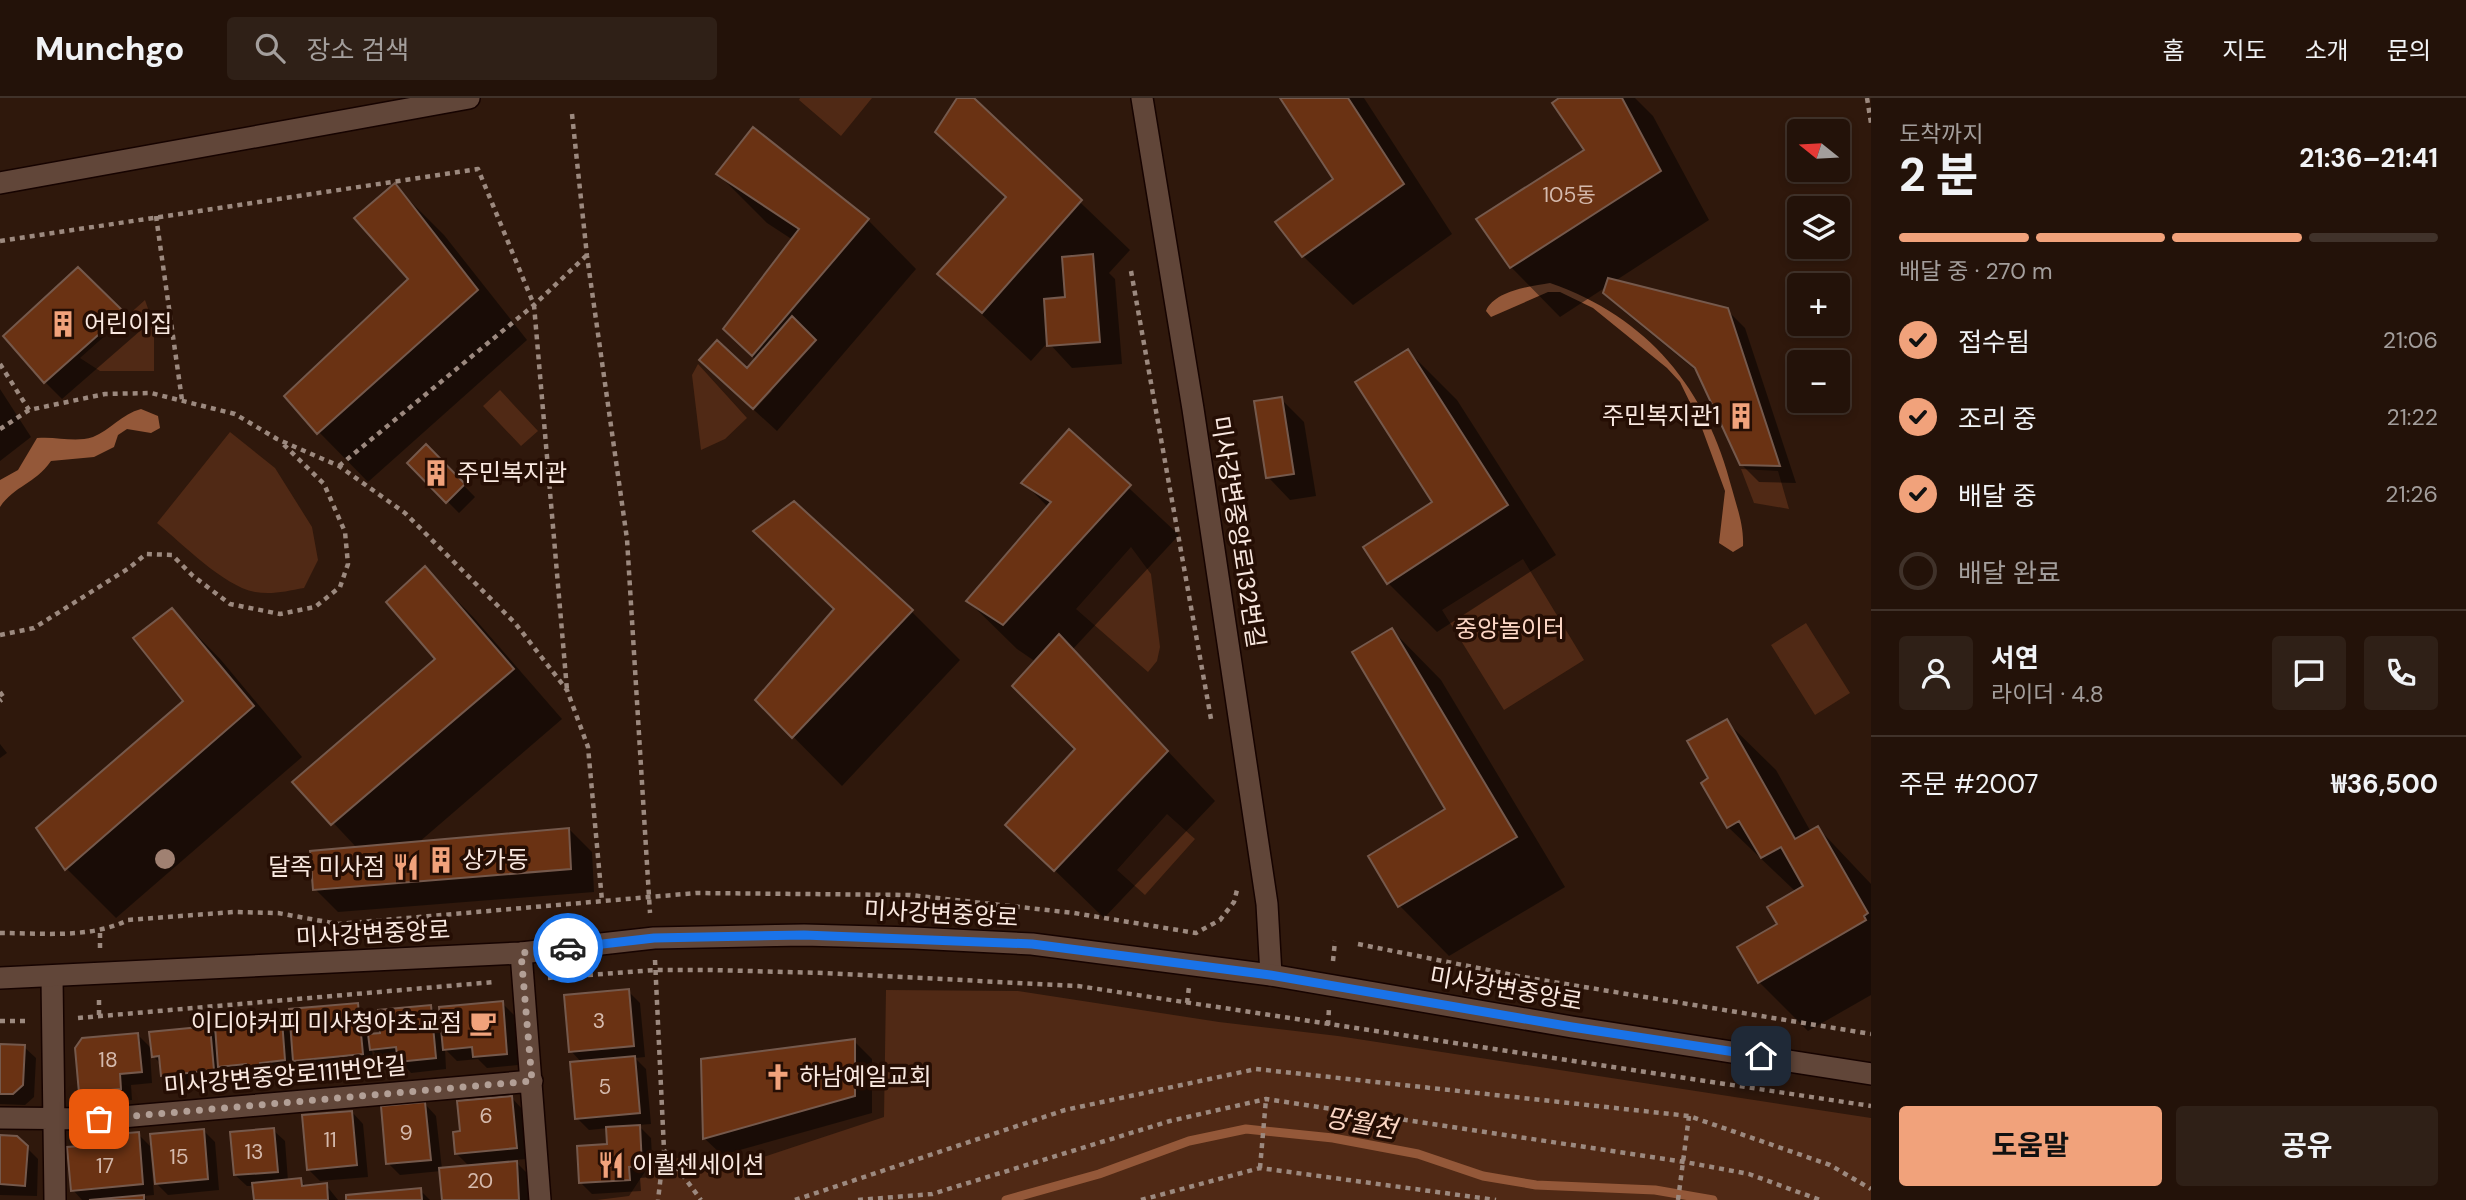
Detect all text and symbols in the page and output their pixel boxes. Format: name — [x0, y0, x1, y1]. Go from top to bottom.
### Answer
search box — [227, 17, 717, 80]
text: Munchgo — [35, 27, 185, 70]
icon: search — [251, 29, 289, 67]
text: 장소 검색 — [307, 33, 409, 67]
text: 홈 — [2162, 35, 2184, 66]
text: 지도 — [2222, 35, 2267, 66]
text: 소개 — [2305, 35, 2349, 66]
text: 문의 — [2387, 35, 2431, 66]
north arrow — [1787, 119, 1850, 182]
map controls — [1787, 119, 1850, 413]
text: 도착까지 — [1899, 119, 1984, 149]
text: 21:36–21:41 — [2299, 141, 2438, 175]
text: 2 분 — [1899, 145, 1979, 205]
house number: 105동 — [1542, 181, 1596, 209]
button: layers — [1787, 196, 1850, 259]
text: 배달 중 · 270 m — [1899, 256, 2053, 286]
button: + — [1787, 273, 1850, 336]
place label: 어린이집 — [84, 308, 172, 339]
building icon: 어린이집 — [48, 309, 78, 339]
icon: check — [1899, 321, 1937, 359]
text: 접수됨 — [1958, 325, 2030, 359]
text: 21:06 — [2383, 325, 2438, 355]
button: − — [1787, 350, 1850, 413]
icon: check — [1899, 398, 1937, 436]
place label: 주민복지관1 — [1602, 400, 1720, 431]
building icon: 주민복지관1 — [1726, 401, 1756, 431]
text: 조리 중 — [1958, 402, 2037, 436]
text: 21:22 — [2386, 402, 2438, 432]
street label: 미사강변중앙로132번길 — [1205, 414, 1272, 650]
place label: 주민복지관 — [457, 457, 567, 488]
building icon: 주민복지관 — [421, 458, 451, 488]
icon: check — [1899, 475, 1937, 513]
text: 배달 중 — [1958, 479, 2037, 513]
text: 21:26 — [2385, 479, 2438, 509]
text: 배달 완료 — [1958, 556, 2061, 590]
park label: 중앙놀이터 — [1455, 613, 1565, 644]
button: person — [1899, 636, 1973, 710]
button: chat — [2272, 636, 2346, 710]
button: phone — [2364, 636, 2438, 710]
text: 서연 — [1991, 641, 2039, 675]
text: 라이더 · 4.8 — [1991, 679, 2104, 709]
text: 주문 #2007 — [1899, 767, 2038, 801]
text: ₩36,500 — [2331, 767, 2438, 801]
place label: 상가동 — [462, 844, 528, 875]
building icon: 상가동 — [426, 845, 456, 875]
place label: 달족 미사점 — [268, 851, 385, 882]
restaurant icon: 달족 미사점 — [391, 852, 421, 882]
street label: 미사강변중앙로 — [863, 894, 1019, 933]
courier — [533, 913, 603, 983]
street label: 미사강변중앙로 — [295, 914, 451, 953]
icon: car — [549, 929, 587, 967]
street label: 미사강변중앙로 — [1427, 960, 1585, 1017]
place label: 이디야커피 미사청아초교점 — [191, 1007, 462, 1038]
house number: 3 — [593, 1007, 605, 1035]
cafe icon: 이디야커피 미사청아초교점 — [468, 1008, 498, 1038]
pin — [1731, 1026, 1791, 1086]
icon: home — [1742, 1037, 1780, 1075]
house number: 18 — [98, 1046, 118, 1074]
street label: 미사강변중앙로111번안길 — [162, 1049, 407, 1102]
place label: 하남예일교회 — [799, 1061, 931, 1092]
church icon: 하남예일교회 — [763, 1062, 793, 1092]
house number: 5 — [599, 1073, 611, 1101]
pin — [69, 1089, 129, 1149]
icon: bag — [80, 1100, 118, 1138]
water label: 망월천 — [1323, 1100, 1402, 1147]
house number: 6 — [479, 1102, 493, 1130]
button: 도움말 — [1899, 1106, 2162, 1186]
button: 공유 — [2176, 1106, 2438, 1186]
house number: 9 — [399, 1119, 413, 1147]
house number: 11 — [323, 1126, 337, 1154]
house number: 13 — [245, 1138, 263, 1166]
house number: 15 — [169, 1143, 189, 1171]
place label: 이퀄센세이션 — [632, 1149, 764, 1180]
restaurant icon: 이퀄센세이션 — [596, 1150, 626, 1180]
house number: 17 — [96, 1152, 114, 1180]
house number: 20 — [467, 1167, 493, 1195]

